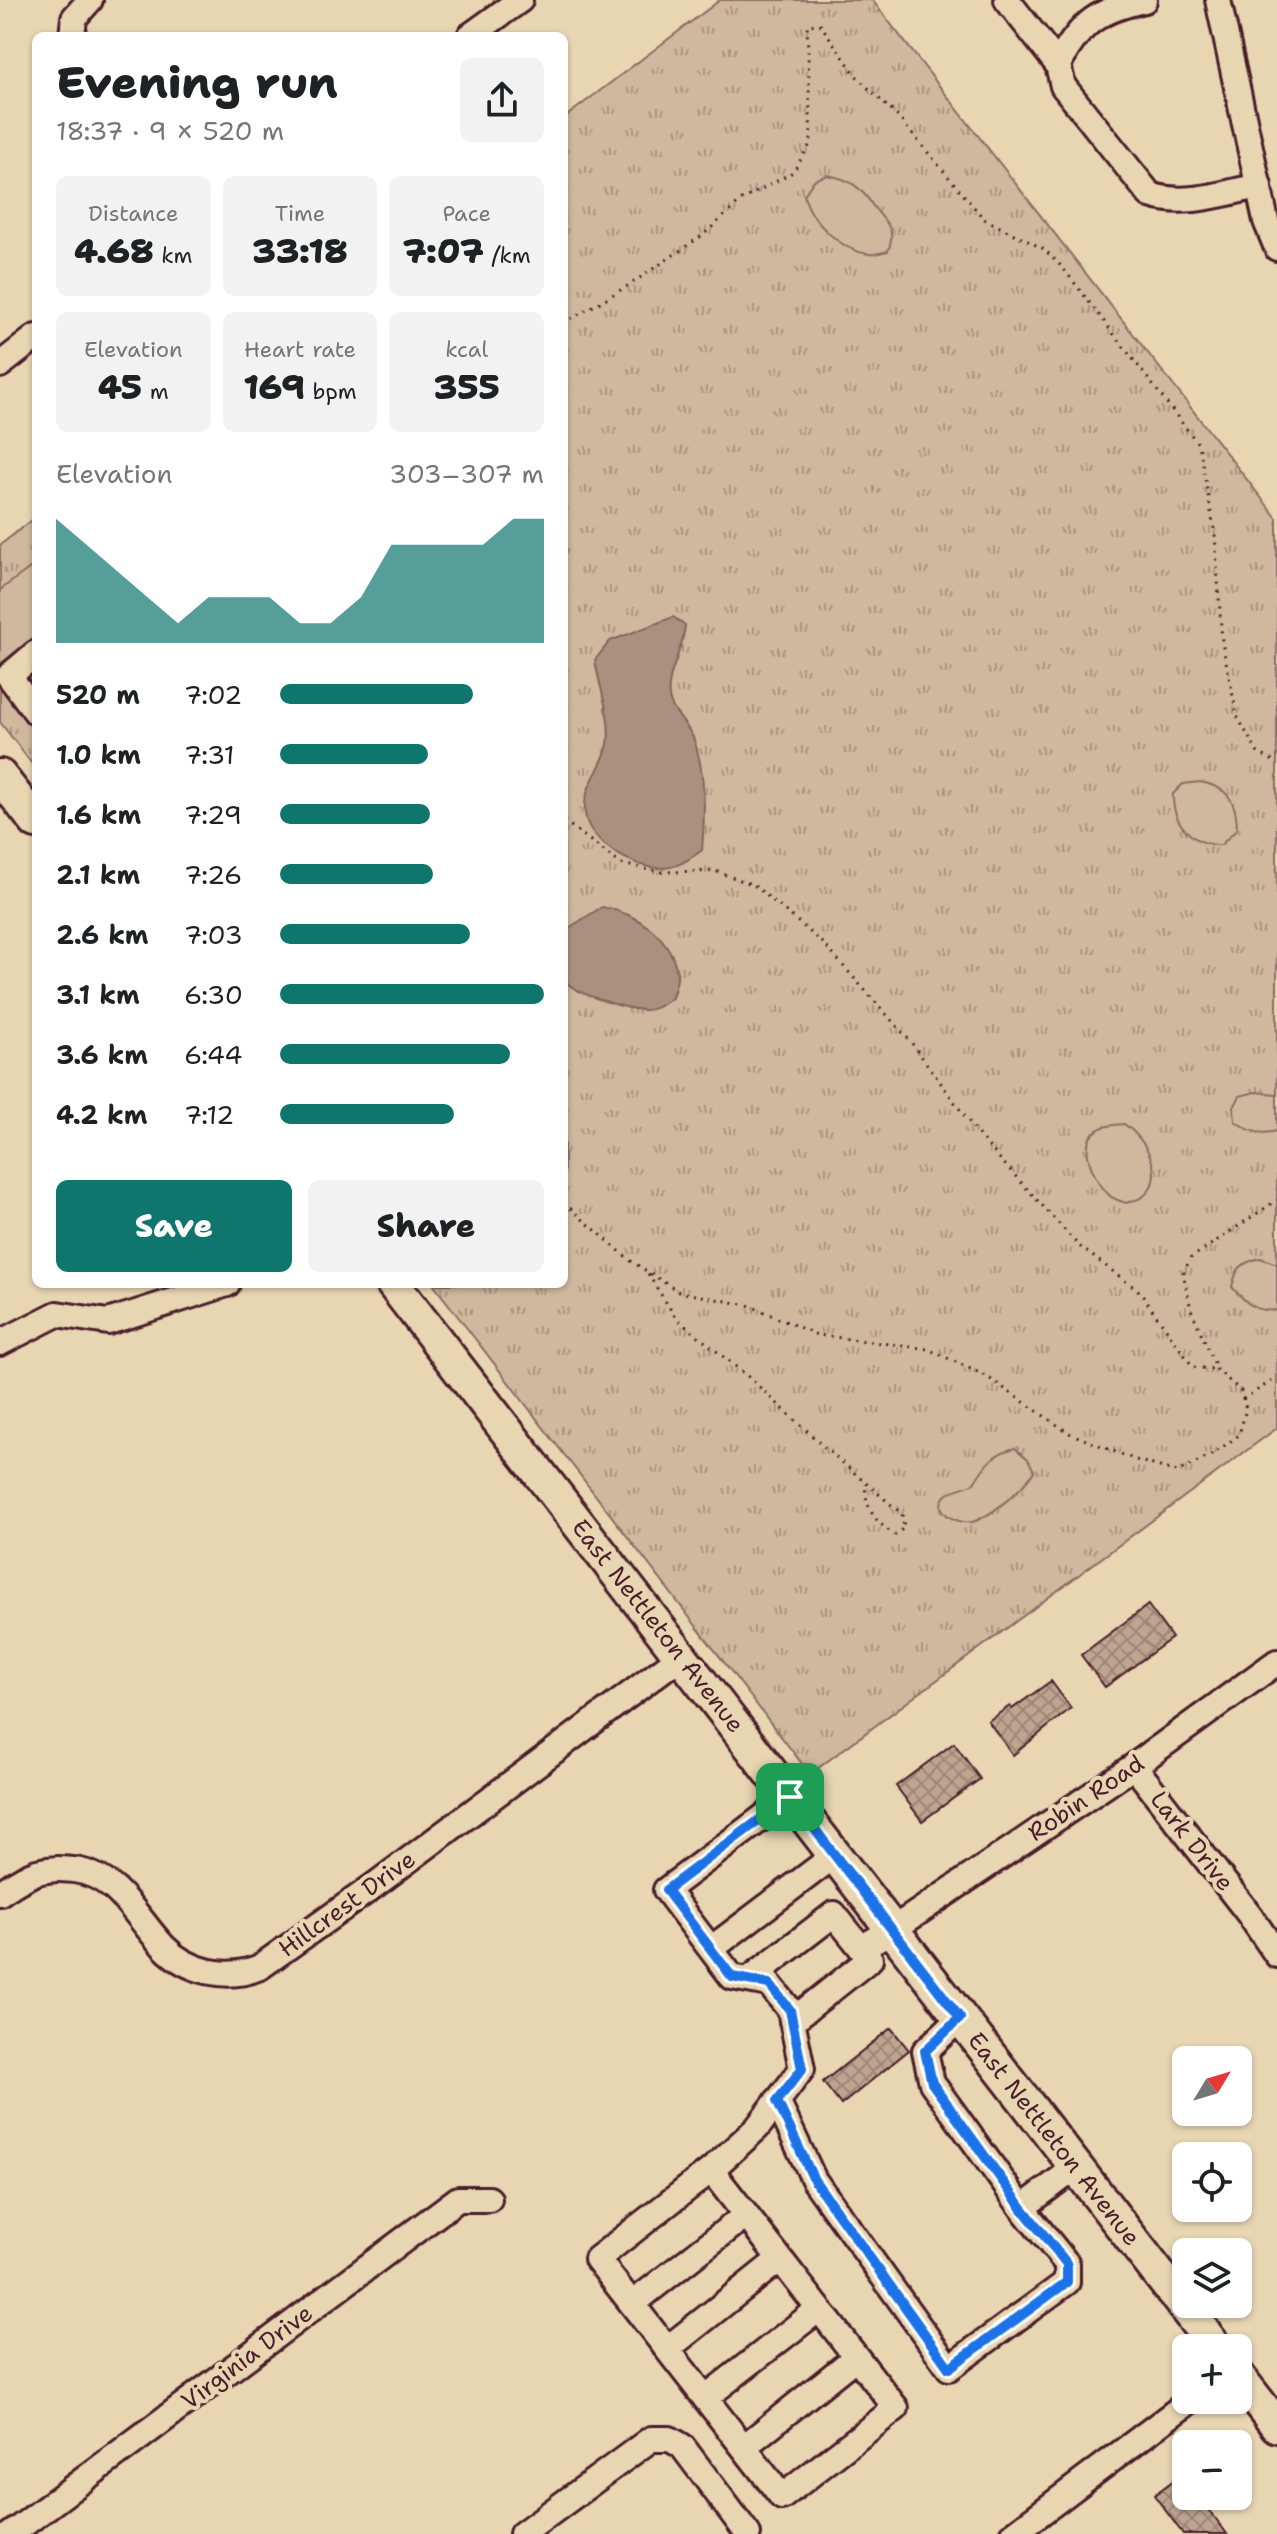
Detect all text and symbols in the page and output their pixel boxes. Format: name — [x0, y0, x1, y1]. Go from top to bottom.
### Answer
text: Evening run — [56, 53, 338, 112]
button: share — [460, 58, 544, 142]
text: 18:37 · 9 × 520 m — [56, 113, 284, 148]
text: Distance — [88, 199, 178, 228]
text: Time — [275, 199, 325, 228]
text: Pace — [442, 199, 491, 228]
text: 4.68 — [74, 228, 154, 274]
text: 33:18 — [252, 228, 348, 274]
text: 7:07 — [403, 228, 484, 274]
text: km — [154, 241, 192, 270]
text: /km — [484, 241, 531, 270]
text: Elevation — [84, 335, 183, 364]
text: Heart rate — [244, 335, 356, 364]
text: kcal — [445, 335, 488, 364]
text: 45 — [98, 364, 142, 410]
text: 169 — [243, 364, 305, 410]
text: 355 — [433, 364, 500, 410]
text: m — [142, 377, 169, 406]
text: bpm — [305, 377, 357, 406]
text: Elevation — [56, 456, 172, 491]
text: 303–307 m — [389, 456, 544, 491]
text: 520 m — [56, 677, 140, 712]
text: 7:02 — [184, 677, 242, 712]
text: 1.0 km — [56, 737, 141, 772]
text: 7:31 — [184, 737, 235, 772]
text: 1.6 km — [56, 797, 141, 832]
text: 7:29 — [184, 797, 242, 832]
text: 2.1 km — [56, 857, 140, 892]
text: 7:26 — [184, 857, 242, 892]
text: 2.6 km — [56, 917, 149, 952]
text: 7:03 — [184, 917, 243, 952]
text: 3.1 km — [56, 977, 140, 1012]
text: 6:30 — [184, 977, 243, 1012]
text: 3.6 km — [56, 1037, 148, 1072]
text: 6:44 — [184, 1037, 243, 1072]
text: 4.2 km — [56, 1097, 148, 1132]
text: 7:12 — [184, 1097, 234, 1132]
button: Save — [56, 1180, 292, 1272]
button: Share — [308, 1180, 544, 1272]
street label: East Nettleton Avenue — [564, 1513, 752, 1739]
street label: Robin Road — [1022, 1747, 1150, 1849]
pin — [756, 1763, 824, 1831]
icon: arrive — [768, 1775, 812, 1819]
street label: Lark Drive — [1143, 1784, 1241, 1898]
street label: Hillcrest Drive — [272, 1843, 422, 1965]
street label: East Nettleton Avenue — [960, 2026, 1148, 2252]
north arrow — [1172, 2046, 1252, 2126]
map controls — [1172, 2046, 1252, 2510]
button: locate — [1172, 2142, 1252, 2222]
button: layers — [1172, 2238, 1252, 2318]
street label: Virginia Drive — [175, 2297, 319, 2417]
button: + — [1172, 2334, 1252, 2414]
button: − — [1172, 2430, 1252, 2510]

